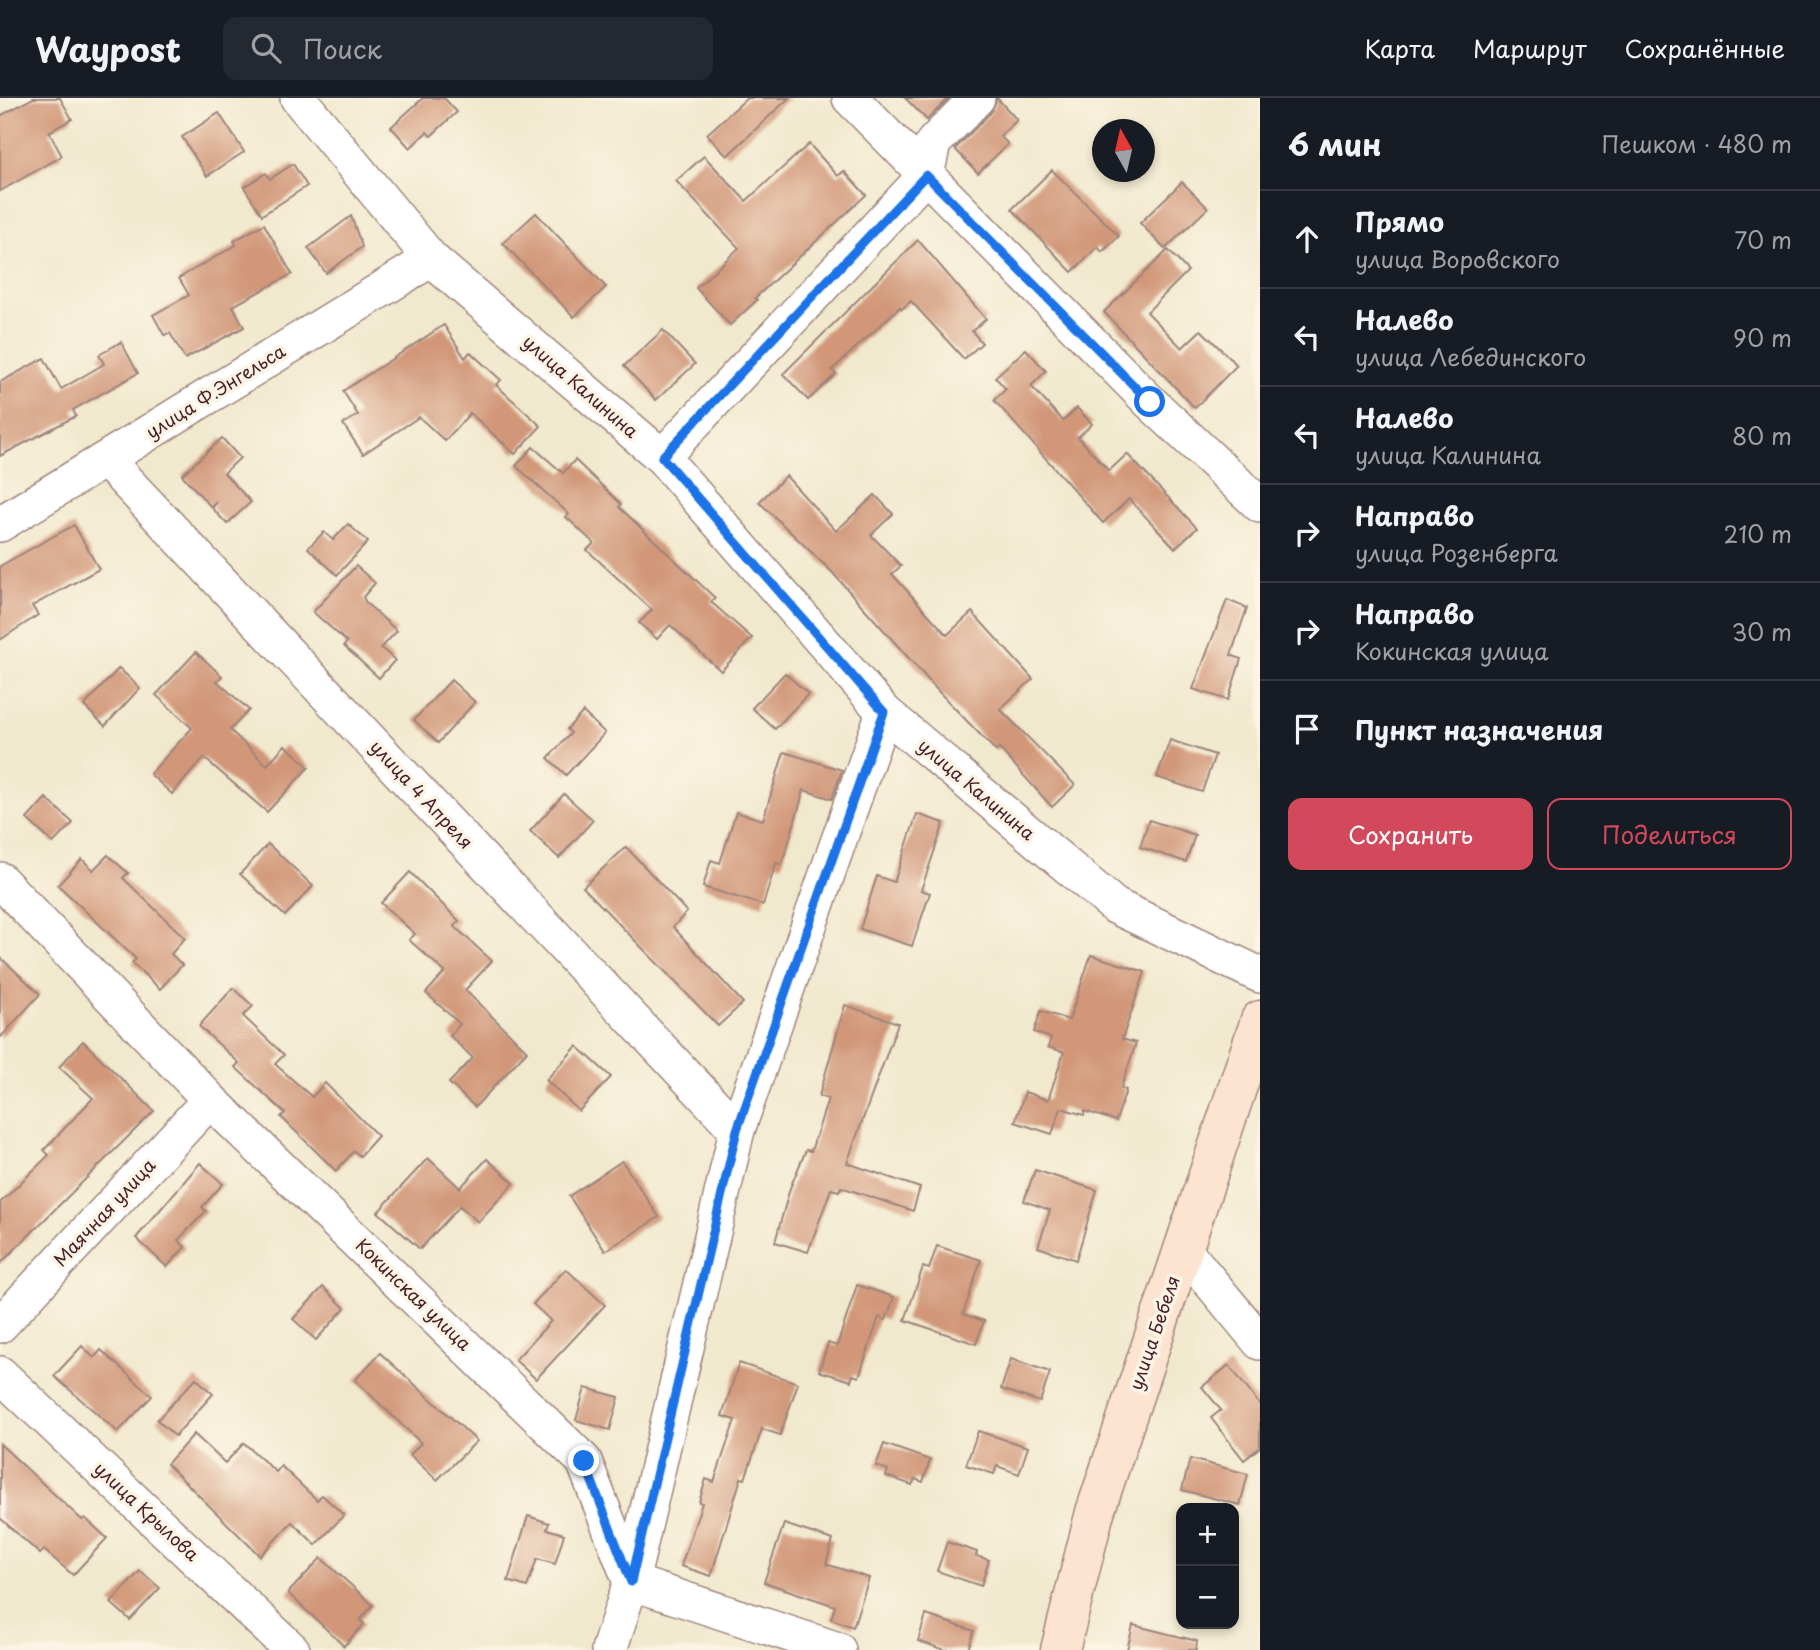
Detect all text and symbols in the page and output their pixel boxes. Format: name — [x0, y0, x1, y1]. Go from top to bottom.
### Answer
search box — [223, 17, 713, 80]
text: Waypost — [35, 23, 181, 73]
icon: search — [247, 29, 285, 67]
text: Поиск — [303, 29, 382, 68]
text: Карта — [1364, 30, 1435, 66]
text: Маршрут — [1473, 30, 1587, 66]
text: Сохранённые — [1625, 30, 1785, 66]
north arrow — [1092, 119, 1155, 182]
text: 6 мин — [1288, 121, 1382, 166]
text: Пешком · 480 m — [1602, 126, 1792, 161]
text: Прямо — [1355, 202, 1444, 241]
icon: ahead — [1288, 220, 1326, 258]
text: 70 m — [1734, 222, 1792, 257]
text: улица Воровского — [1355, 241, 1560, 276]
text: Налево — [1355, 300, 1453, 339]
icon: left — [1288, 318, 1326, 356]
text: 90 m — [1733, 320, 1792, 355]
street label: улица Калинина — [517, 328, 645, 444]
street label: улица Ф.Энгельса — [140, 336, 291, 445]
text: улица Лебединского — [1355, 339, 1586, 374]
route start — [1134, 386, 1165, 417]
text: Налево — [1355, 398, 1453, 437]
icon: left — [1288, 416, 1326, 454]
text: 80 m — [1732, 418, 1792, 453]
text: улица Калинина — [1355, 437, 1541, 472]
text: Направо — [1355, 496, 1474, 535]
icon: right — [1288, 514, 1326, 552]
text: 210 m — [1724, 516, 1792, 551]
text: улица Розенберга — [1355, 535, 1558, 570]
text: Направо — [1355, 594, 1474, 633]
icon: right — [1288, 612, 1326, 650]
text: 30 m — [1731, 614, 1792, 649]
text: Кокинская улица — [1355, 633, 1549, 668]
icon: arrive — [1288, 710, 1326, 748]
text: Пункт назначения — [1355, 710, 1603, 749]
street label: улица Калинина — [913, 732, 1042, 846]
street label: улица 4 Апреля — [364, 734, 480, 854]
button: Сохранить — [1288, 798, 1533, 870]
button: Поделиться — [1547, 798, 1792, 870]
street label: Маячная улица — [47, 1151, 162, 1272]
street label: Кокинская улица — [350, 1232, 478, 1357]
street label: улица Бебеля — [1121, 1272, 1186, 1393]
route end — [568, 1445, 599, 1476]
street label: улица Крылова — [88, 1455, 206, 1567]
map controls — [1176, 1503, 1239, 1629]
button: + — [1176, 1503, 1239, 1566]
button: − — [1176, 1566, 1239, 1629]

